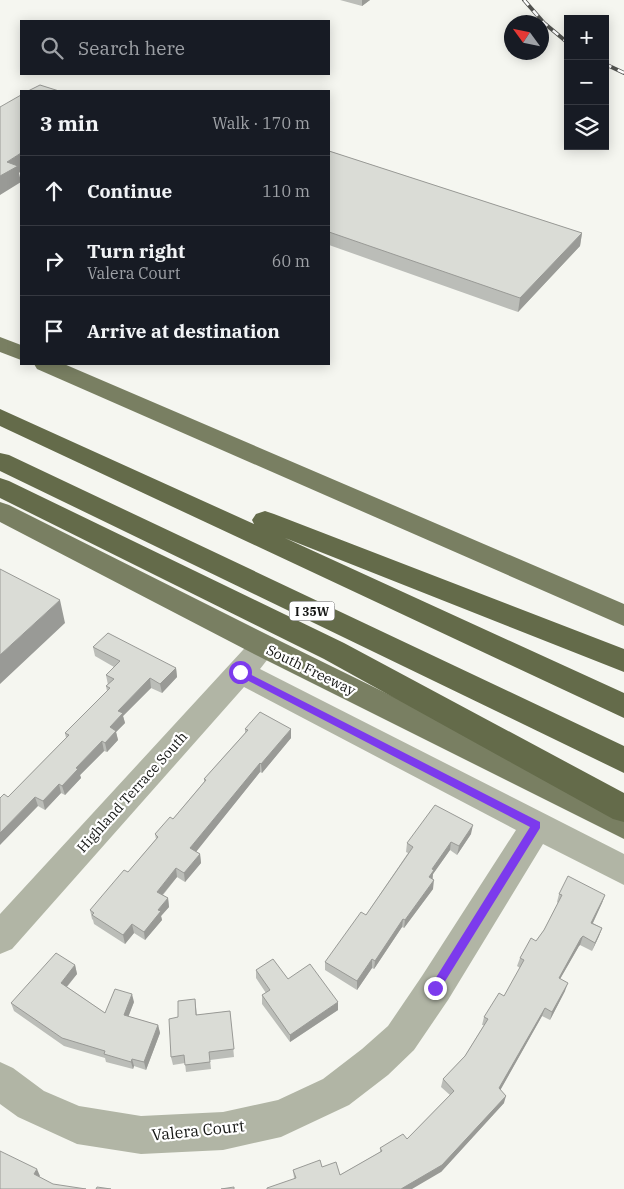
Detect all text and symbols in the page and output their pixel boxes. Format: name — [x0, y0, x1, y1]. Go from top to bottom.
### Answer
north arrow — [504, 15, 549, 60]
map controls — [564, 15, 609, 150]
button: + — [564, 15, 609, 60]
search box — [20, 20, 330, 75]
icon: search — [38, 34, 66, 62]
text: Search here — [78, 36, 185, 60]
button: − — [564, 60, 609, 105]
button: layers — [564, 105, 609, 150]
text: 3 min — [40, 109, 99, 137]
text: Walk · 170 m — [212, 113, 310, 133]
icon: ahead — [40, 177, 68, 205]
text: Continue — [87, 179, 172, 203]
text: 110 m — [262, 181, 310, 201]
text: Turn right — [87, 239, 185, 263]
icon: right — [40, 247, 68, 275]
text: 60 m — [272, 251, 310, 271]
text: Valera Court — [87, 263, 180, 283]
icon: arrive — [40, 317, 68, 345]
text: Arrive at destination — [87, 319, 280, 343]
road number: I 35W — [290, 602, 334, 620]
street label: South Freeway — [263, 641, 359, 700]
route start — [229, 661, 252, 684]
street label: Highland Terrace South — [73, 728, 191, 856]
route end — [424, 977, 447, 1000]
street label: Valera Court — [151, 1115, 246, 1145]

